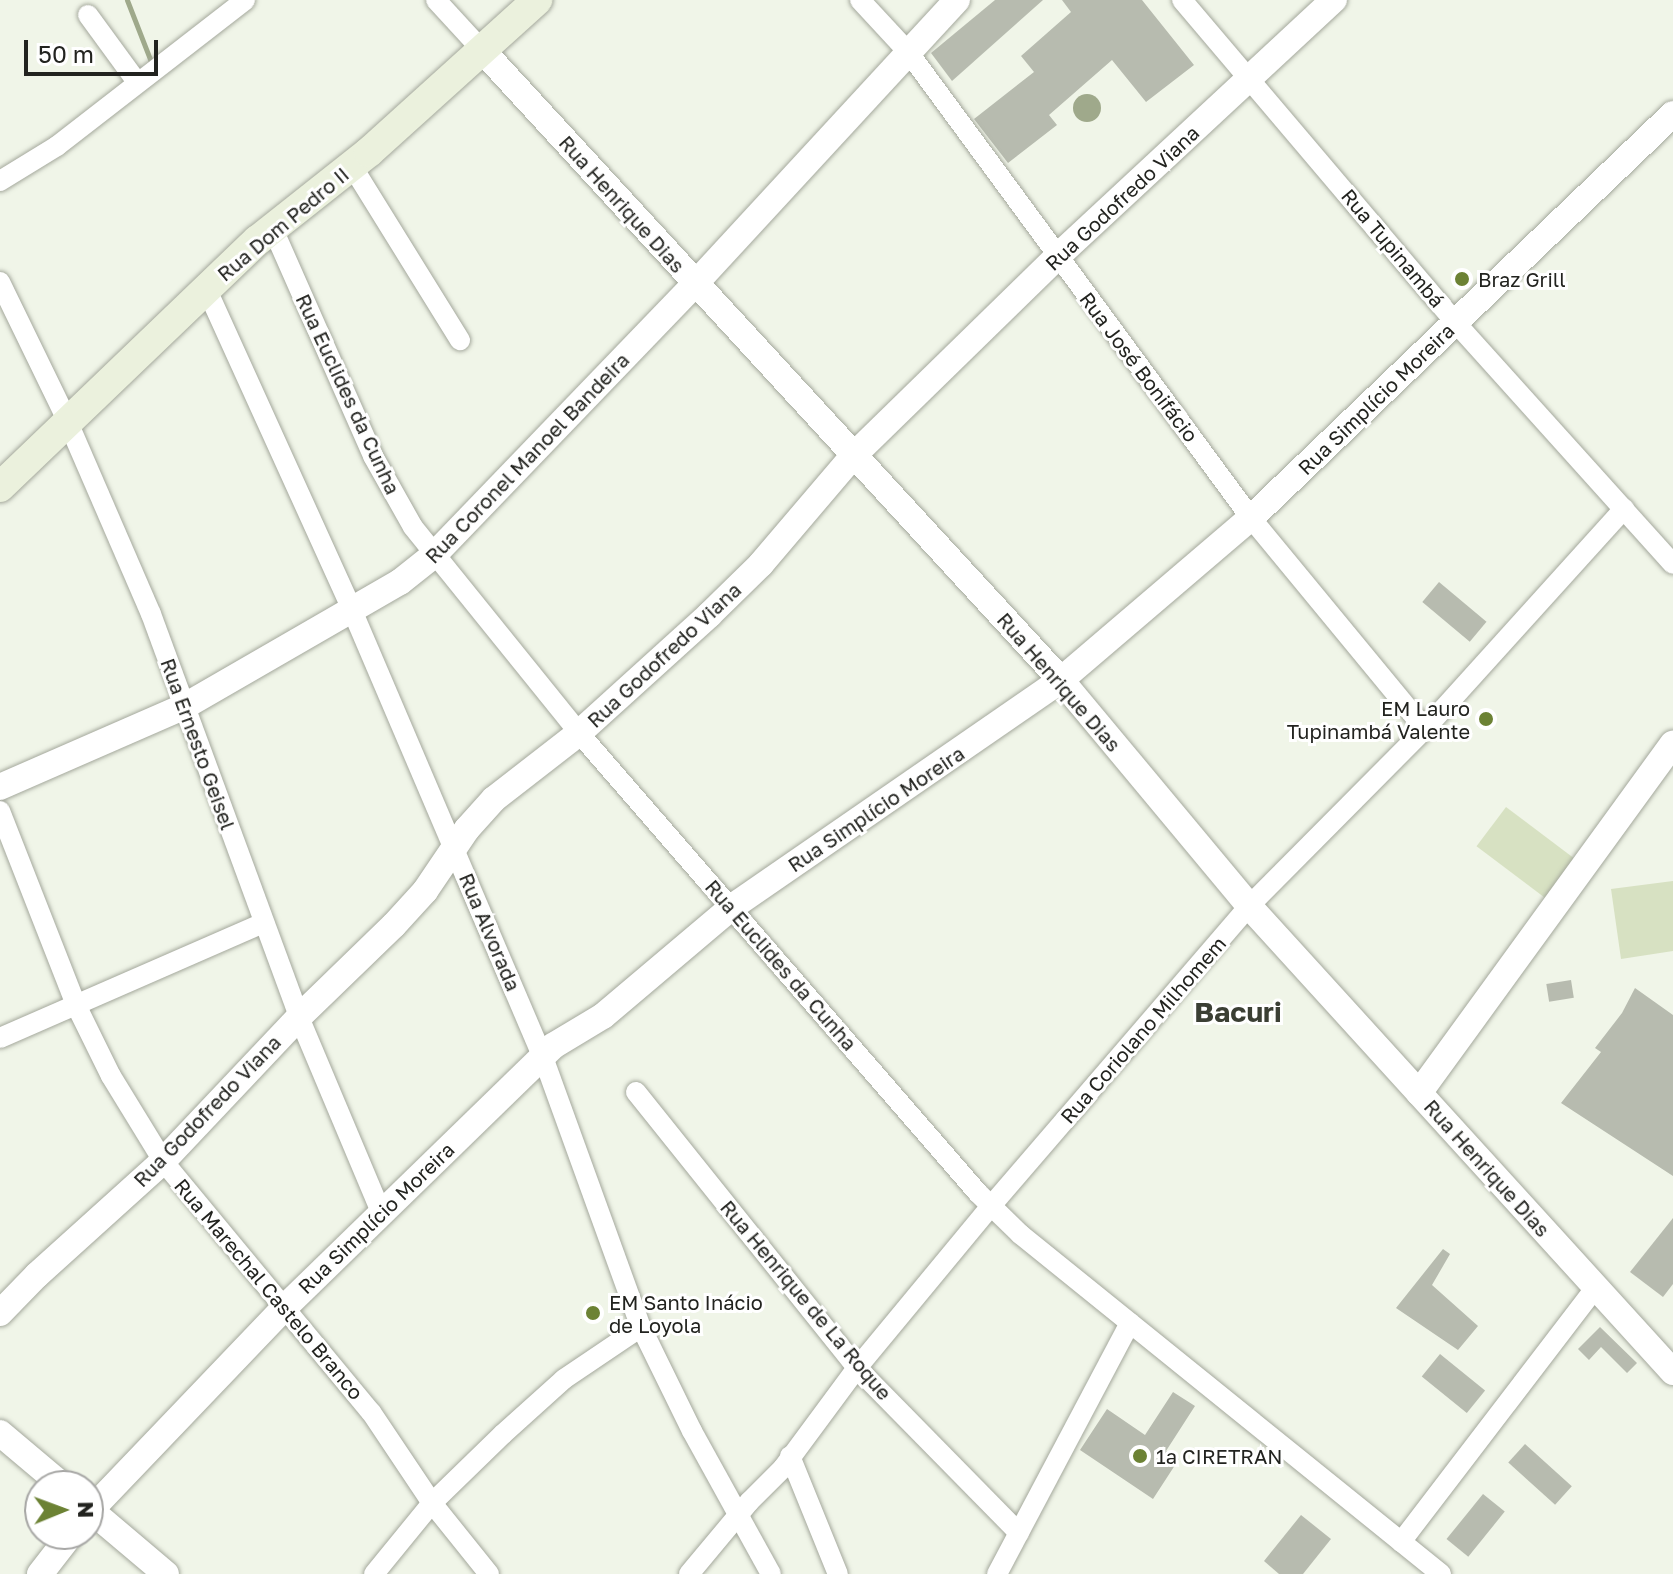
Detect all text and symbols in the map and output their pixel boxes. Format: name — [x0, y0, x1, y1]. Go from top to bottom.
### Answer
scale bar — [28, 24, 162, 74]
text: 50 m — [38, 39, 94, 68]
street label: Rua Godofredo Viana — [1040, 121, 1204, 275]
street label: Rua Henrique Dias — [554, 131, 690, 277]
street label: Rua Dom Pedro II — [212, 162, 354, 286]
street label: Rua Tupinambá — [1337, 184, 1449, 312]
place label: Braz Grill — [1478, 267, 1566, 291]
marker: Braz Grill — [1453, 270, 1471, 288]
street label: Rua José Bonifácio — [1075, 287, 1203, 447]
street label: Rua Euclides da Cunha — [291, 290, 405, 498]
street label: Rua Simplício Moreira — [1293, 318, 1459, 480]
street label: Rua Coronel Manoel Bandeira — [420, 348, 634, 568]
street label: Rua Godofredo Viana — [582, 578, 746, 732]
street label: Rua Henrique Dias — [992, 608, 1126, 756]
street label: Rua Ernesto Geisel — [156, 655, 240, 833]
place label: EM Lauro Tupinambá Valente — [1287, 696, 1470, 743]
marker: EM Lauro Tupinambá Valente — [1477, 710, 1495, 728]
street label: Rua Simplício Moreira — [783, 741, 969, 877]
street label: Rua Alvorada — [454, 869, 526, 995]
street label: Rua Euclides da Cunha — [700, 875, 862, 1055]
street label: Rua Coriolano Milhomem — [1055, 932, 1231, 1128]
district label: Bacuri — [1194, 995, 1282, 1029]
street label: Rua Godofredo Viana — [128, 1030, 286, 1192]
street label: Rua Henrique Dias — [1419, 1095, 1555, 1241]
street label: Rua Simplício Moreira — [293, 1137, 459, 1299]
street label: Rua Marechal Castelo Branco — [169, 1174, 369, 1404]
street label: Rua Henrique de La Roque — [715, 1195, 897, 1405]
place label: EM Santo Inácio de Loyola — [609, 1290, 763, 1337]
marker: EM Santo Inácio de Loyola — [584, 1304, 602, 1322]
place label: 1ª CIRETRAN — [1156, 1444, 1282, 1468]
marker: 1ª CIRETRAN — [1131, 1447, 1149, 1465]
north arrow — [24, 1470, 104, 1550]
text: N — [73, 1501, 100, 1518]

